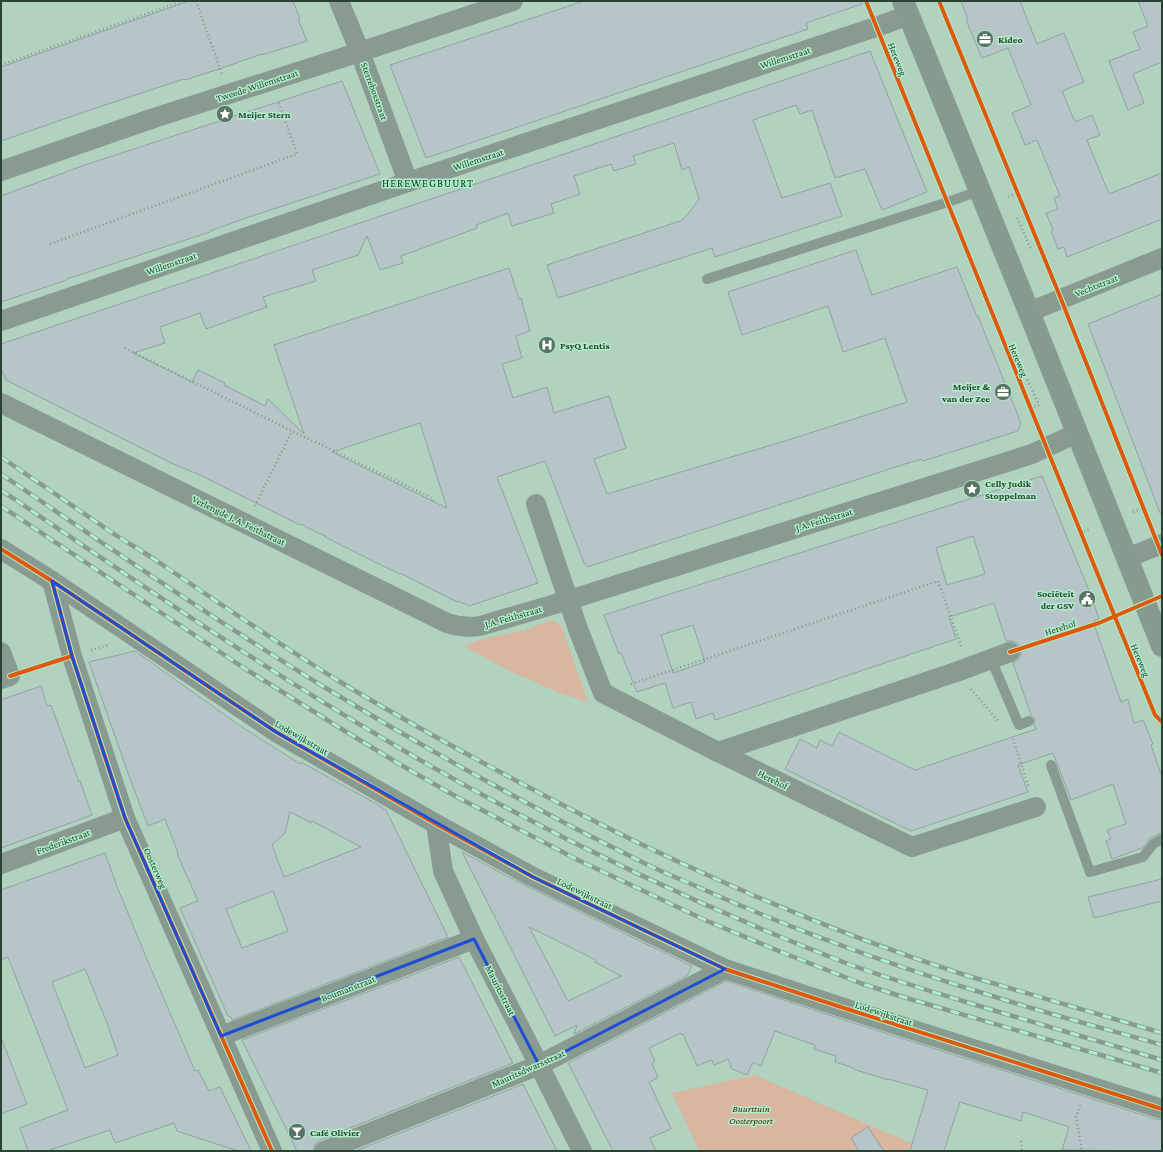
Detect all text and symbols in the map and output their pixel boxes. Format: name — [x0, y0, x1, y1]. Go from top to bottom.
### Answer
office icon: Kideo — [975, 29, 995, 49]
place label: Kideo — [998, 34, 1023, 45]
street label: Hereweg — [886, 41, 909, 78]
street label: Willemstraat — [758, 44, 812, 71]
street label: Sterrebosstraat — [359, 61, 390, 122]
street label: Tweede Willemstraat — [215, 67, 300, 104]
place icon: Meijer Stern — [215, 104, 235, 124]
place label: Meijer Stern — [238, 109, 291, 121]
street label: Willemstraat — [451, 146, 505, 173]
district label: HEREWEGBUURT — [382, 177, 474, 189]
street label: Willemstraat — [145, 250, 198, 277]
street label: Vechtstraat — [1073, 272, 1120, 299]
hospital icon: PsyQ Lentis — [537, 335, 557, 355]
place label: PsyQ Lentis — [560, 340, 609, 351]
street label: Hereweg — [1007, 342, 1031, 379]
place label: Meijer & van der Zee — [941, 381, 990, 404]
office icon: Meijer & van der Zee — [993, 382, 1013, 402]
place label: Celly Judik Stoppelman — [985, 478, 1037, 501]
place icon: Celly Judik Stoppelman — [962, 479, 982, 499]
street label: Verlengde J. A. Feithstraat — [190, 493, 288, 548]
street label: J.A. Feithstraat — [793, 505, 854, 534]
place label: Sociëteit der GSV — [1037, 588, 1075, 611]
public building icon: Sociëteit der GSV — [1077, 589, 1097, 609]
street label: J.A. Feithstraat — [482, 603, 544, 630]
street label: Herehof — [1043, 617, 1078, 638]
street label: Hereweg — [1129, 642, 1153, 679]
street label: Lodewijkstraat — [273, 718, 331, 758]
street label: Herehof — [756, 767, 790, 792]
street label: Frederikstraat — [35, 826, 92, 856]
street label: Oosterweg — [142, 846, 169, 890]
street label: Lodewijkstraat — [555, 875, 615, 913]
street label: Mauritsstraat — [483, 963, 518, 1018]
street label: Boumanstraat — [320, 973, 377, 1004]
street label: Lodewijkstraat — [853, 999, 915, 1029]
street label: Mauritsdwarsstraat — [490, 1047, 567, 1090]
park label: Buurttuin Oosterpoort — [729, 1103, 774, 1126]
bar icon: Café Olivier — [287, 1122, 307, 1142]
place label: Café Olivier — [310, 1127, 360, 1138]

